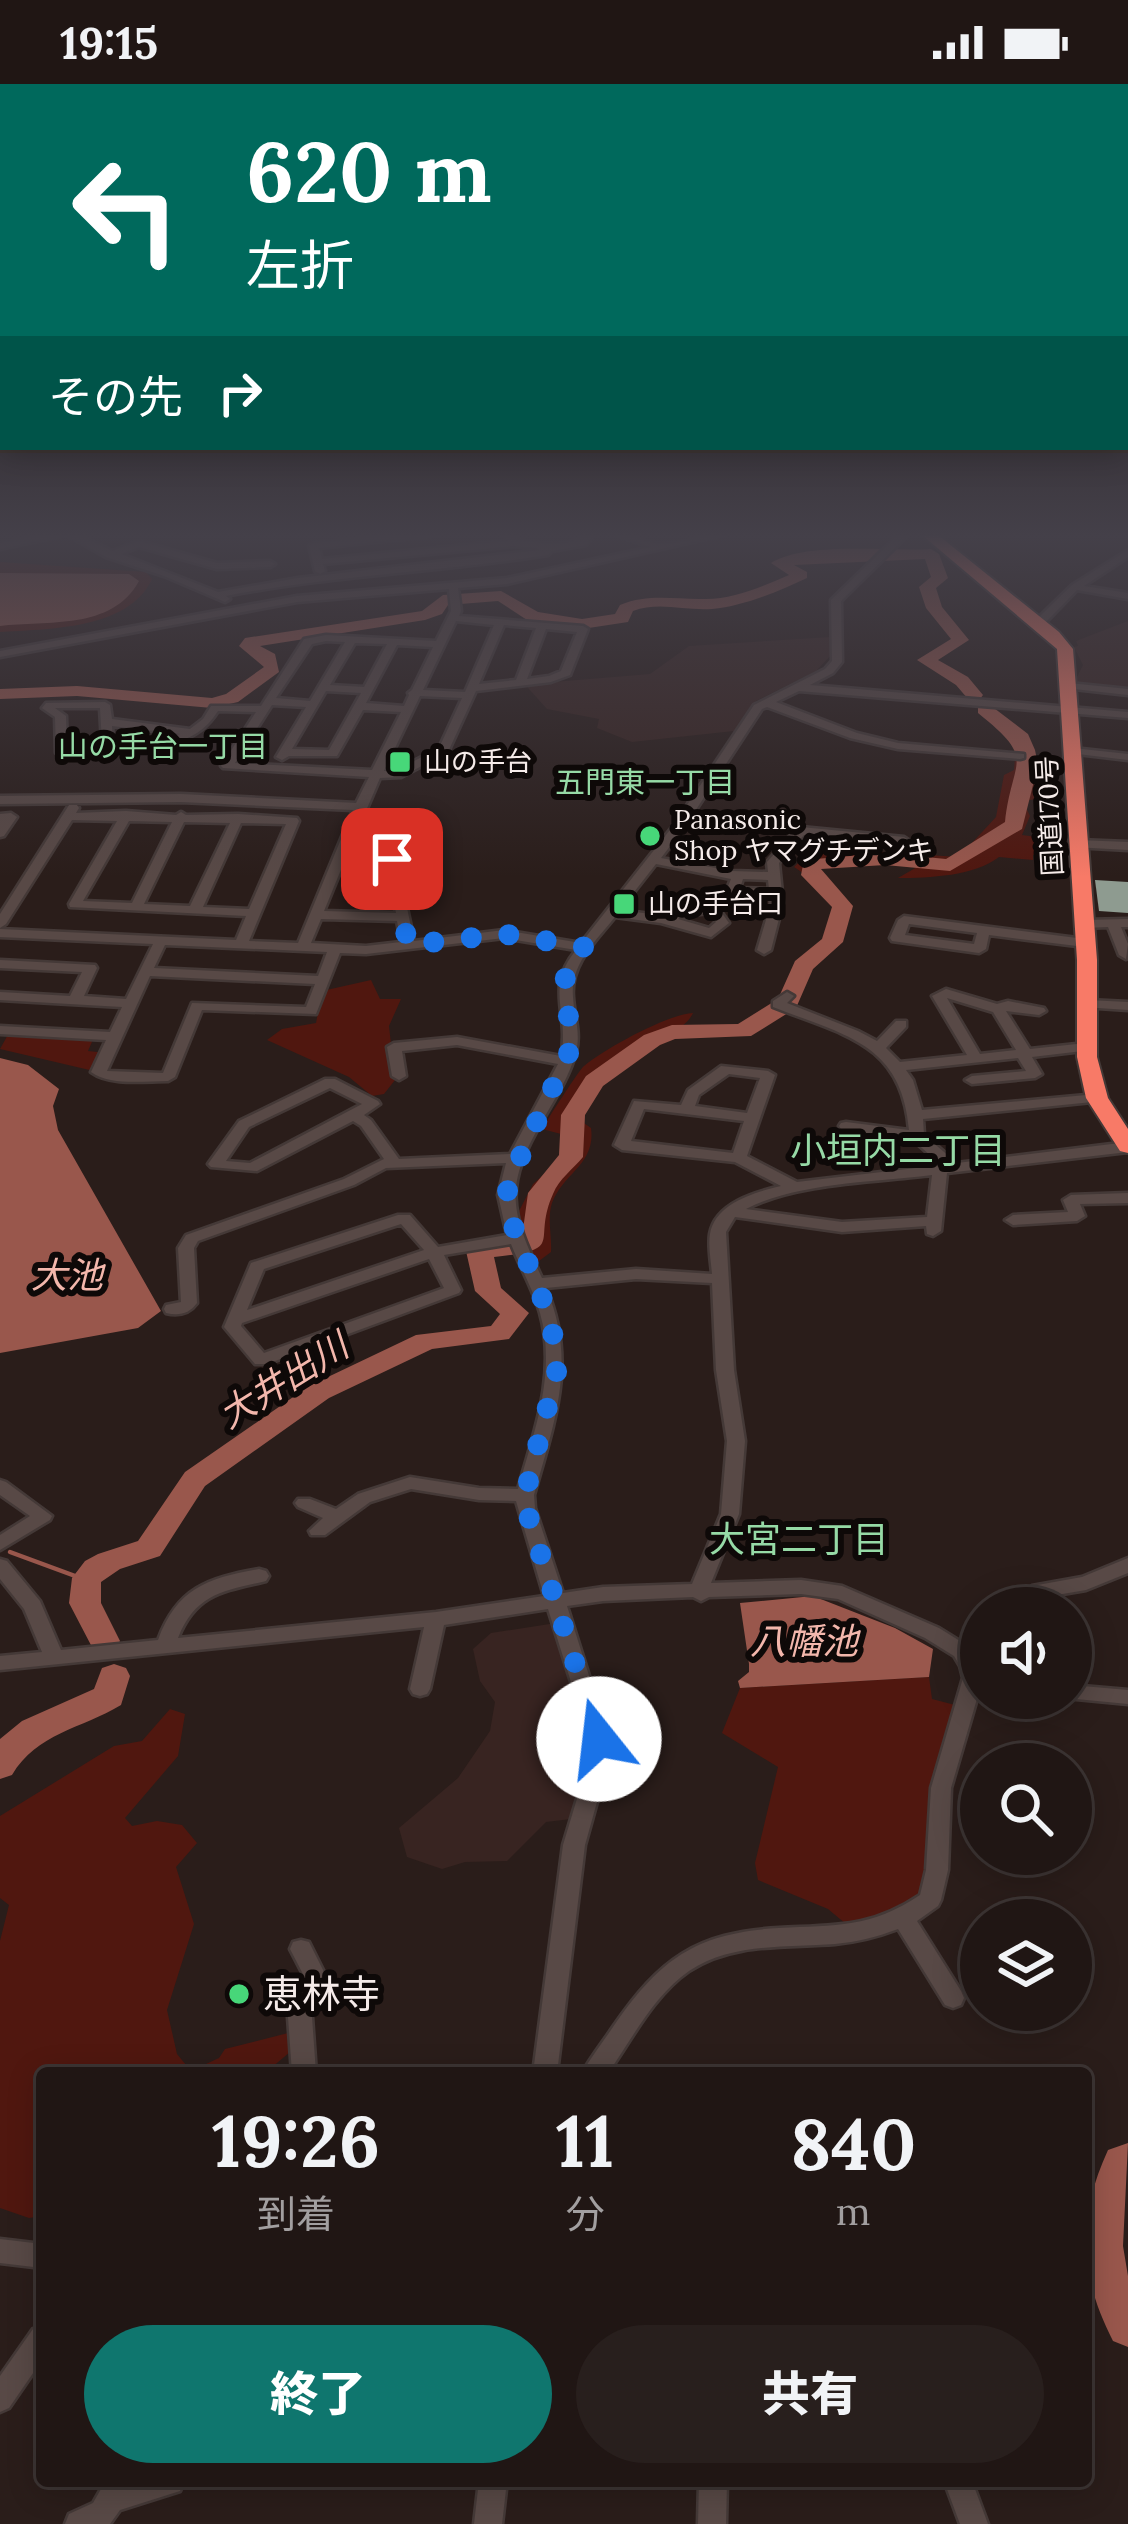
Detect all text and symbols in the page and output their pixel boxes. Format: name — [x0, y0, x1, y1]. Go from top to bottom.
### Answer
text: 19:15 — [60, 14, 158, 71]
text: 620 m — [246, 117, 492, 225]
icon: left — [48, 132, 204, 288]
text: 左折 — [246, 231, 354, 300]
icon: right — [207, 360, 273, 426]
text: その先 — [48, 368, 183, 425]
district label: 山の手台一丁目 — [58, 727, 268, 765]
place label: 山の手台 — [424, 744, 532, 778]
marker: 山の手台 — [387, 749, 413, 775]
street label: 国道170号 — [1029, 755, 1069, 877]
district label: 五門東一丁目 — [555, 763, 735, 801]
place label: Panasonic Shop ヤマグチデンキ — [674, 802, 934, 867]
pin — [341, 808, 443, 910]
marker: Panasonic Shop ヤマグチデンキ — [637, 823, 663, 849]
icon: arrive — [359, 826, 425, 892]
place label: 山の手台口 — [648, 886, 783, 920]
marker: 山の手台口 — [611, 891, 637, 917]
district label: 小垣内二丁目 — [790, 1127, 1006, 1173]
water label: 大池 — [31, 1252, 106, 1298]
water label: 大井出川 — [210, 1320, 360, 1438]
district label: 大宮二丁目 — [709, 1516, 889, 1562]
map controls — [960, 1587, 1092, 2031]
button: sound — [960, 1587, 1092, 1719]
water label: 八幡池 — [750, 1618, 861, 1664]
position arrow — [536, 1676, 662, 1802]
button: search — [960, 1743, 1092, 1875]
button: layers — [960, 1899, 1092, 2031]
place label: 恵林寺 — [263, 1969, 380, 2019]
marker: 恵林寺 — [226, 1981, 252, 2007]
text: 19:26 — [212, 2095, 380, 2187]
text: 11 — [556, 2095, 614, 2187]
text: 840 — [790, 2098, 916, 2190]
text: m — [836, 2186, 871, 2236]
text: 到着 — [257, 2189, 335, 2239]
text: 分 — [566, 2189, 605, 2239]
button: 終了 — [84, 2325, 552, 2463]
button: 共有 — [576, 2325, 1044, 2463]

